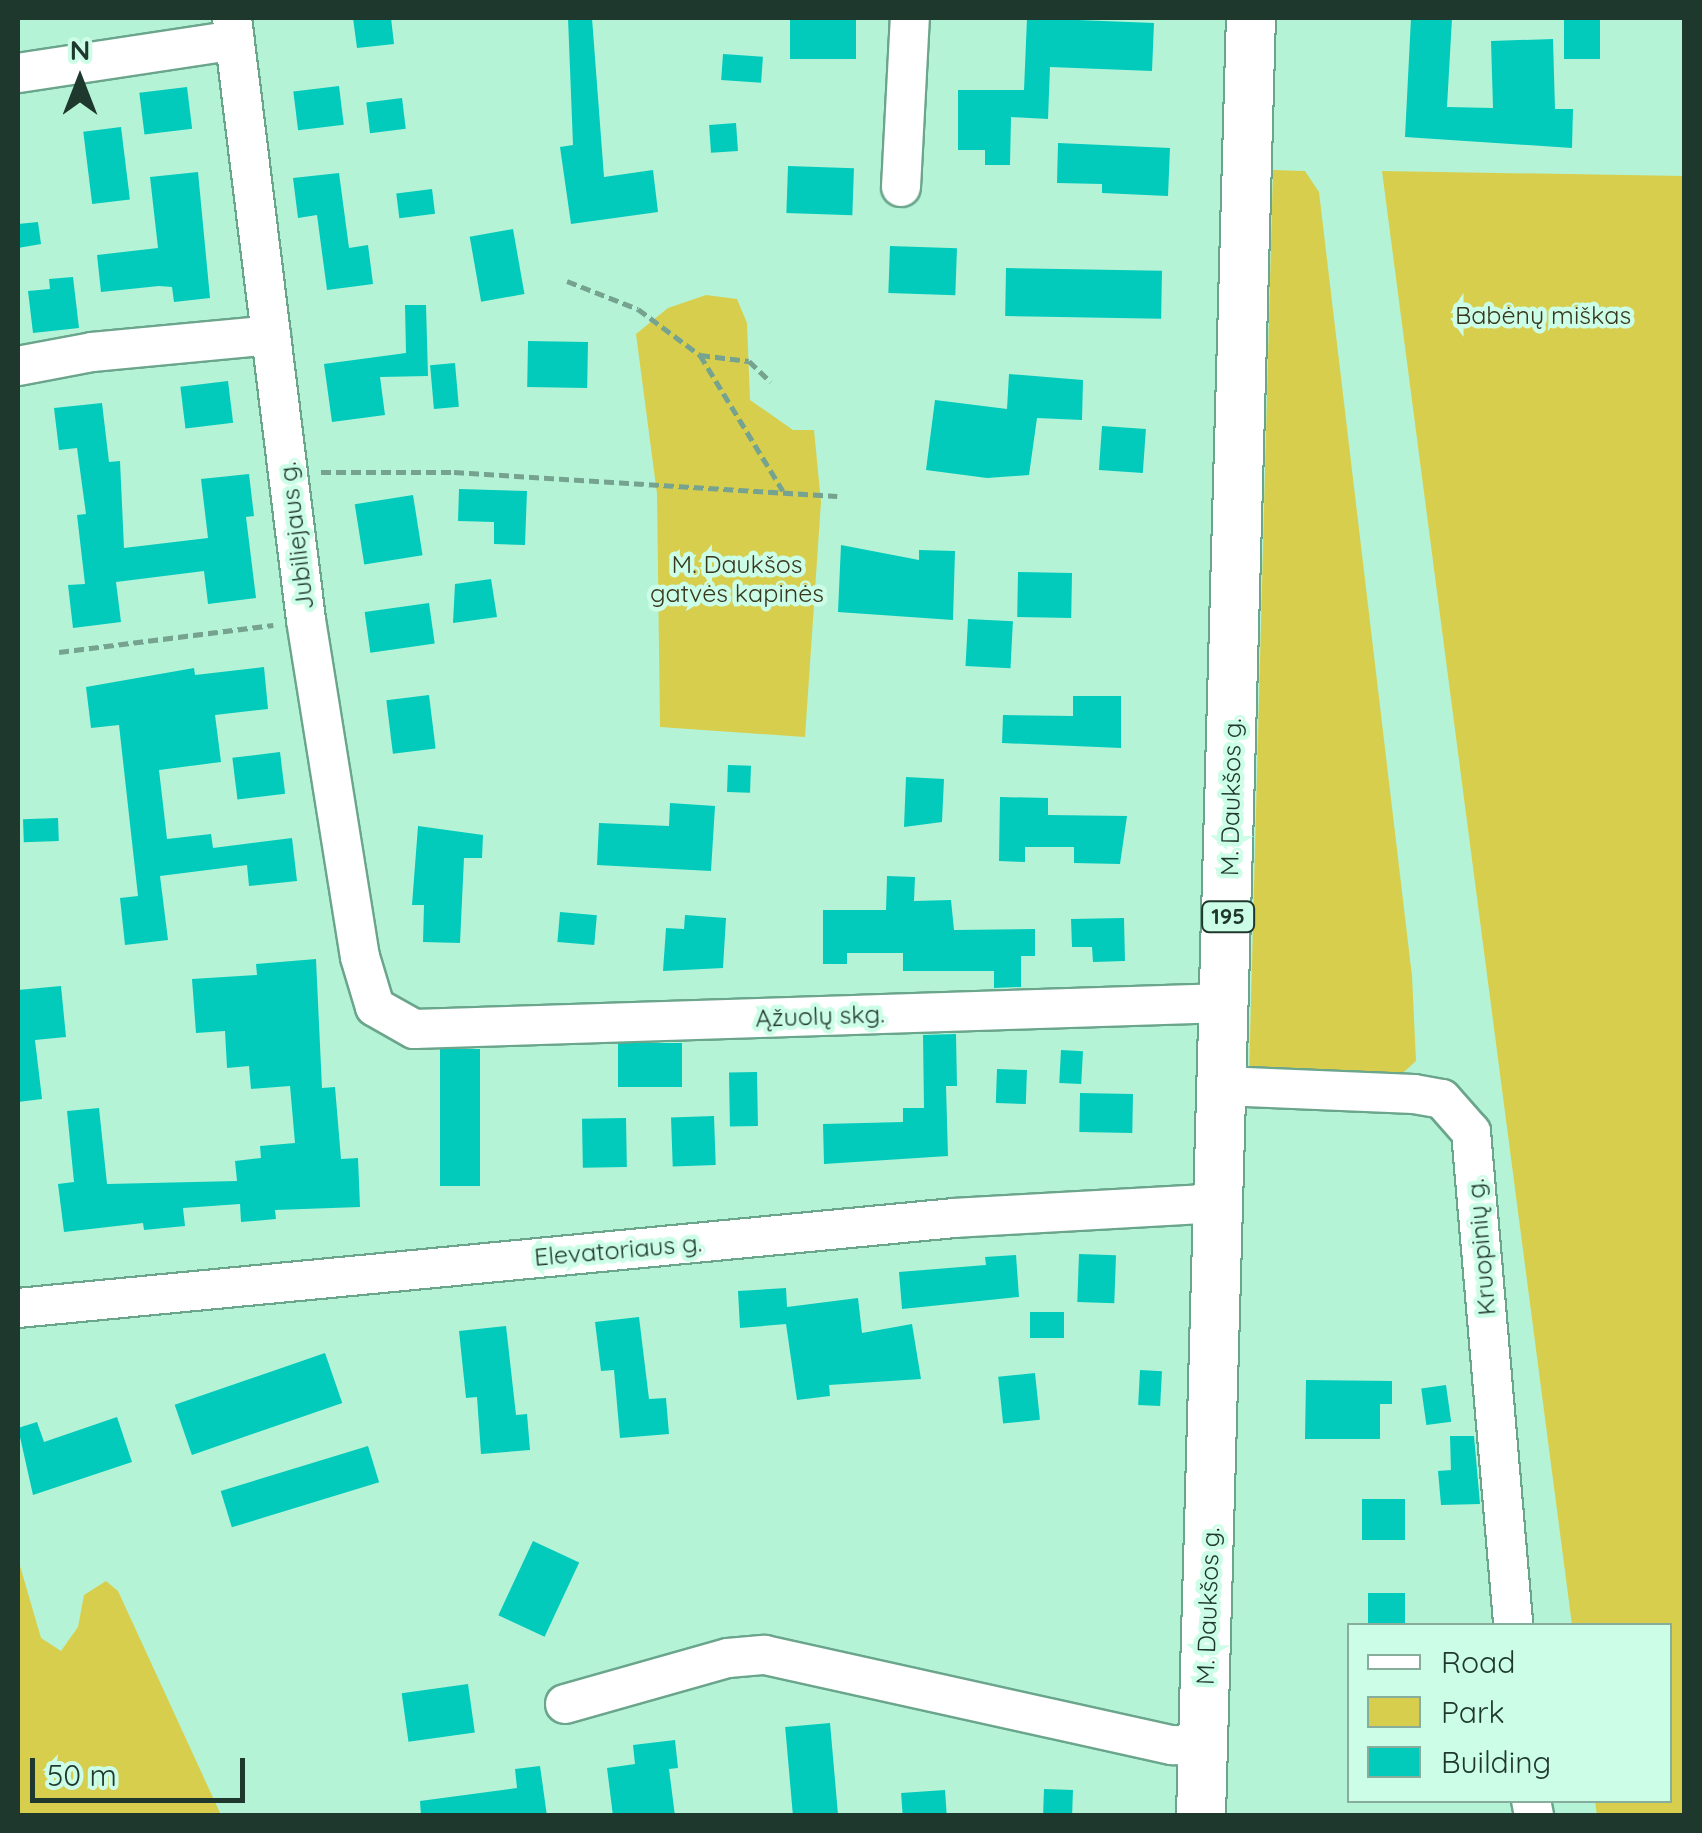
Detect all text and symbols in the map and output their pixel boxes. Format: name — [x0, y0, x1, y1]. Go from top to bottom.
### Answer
north arrow — [30, 30, 130, 130]
text: N — [70, 32, 90, 67]
park label: Babėnų miškas — [1455, 300, 1631, 330]
street label: Jubiliejaus g. — [272, 460, 320, 612]
park label: M. Daukšos gatvės kapinės — [650, 550, 824, 609]
street label: M. Daukšos g. — [1215, 718, 1247, 876]
road number: 195 — [1200, 900, 1256, 934]
street label: Ąžuolų skg. — [755, 999, 885, 1033]
street label: Kruopinių g. — [1460, 1177, 1502, 1317]
street label: Elevatoriaus g. — [533, 1228, 703, 1272]
street label: M. Daukšos g. — [1190, 1527, 1226, 1685]
legend — [1347, 1623, 1672, 1803]
text: Road — [1441, 1643, 1515, 1681]
text: Park — [1441, 1693, 1505, 1731]
scale bar — [35, 1738, 250, 1800]
text: Building — [1441, 1743, 1551, 1781]
text: 50 m — [47, 1756, 117, 1794]

